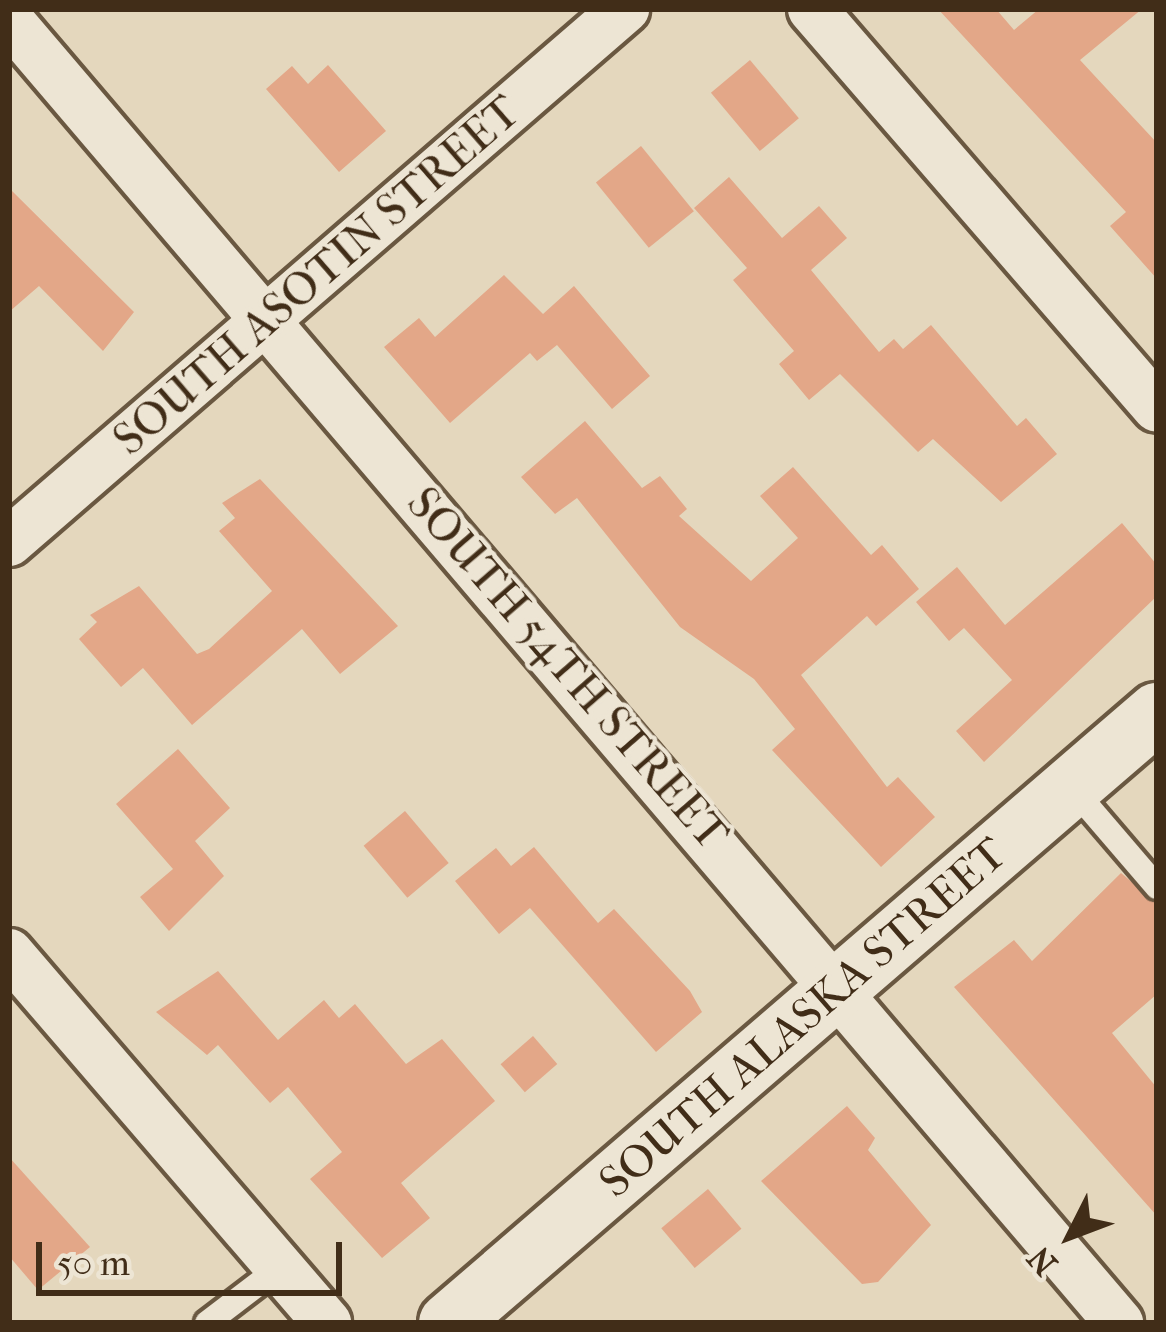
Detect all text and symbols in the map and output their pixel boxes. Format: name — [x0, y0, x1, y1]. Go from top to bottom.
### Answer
street label: SOUTH ASOTIN STREET — [103, 85, 531, 467]
street label: SOUTH 54TH STREET — [395, 477, 739, 861]
street label: SOUTH ALASKA STREET — [589, 827, 1017, 1209]
north arrow — [1010, 1176, 1130, 1296]
scale bar — [42, 1218, 348, 1292]
text: N — [1020, 1238, 1066, 1283]
text: 50 m — [57, 1242, 130, 1284]

